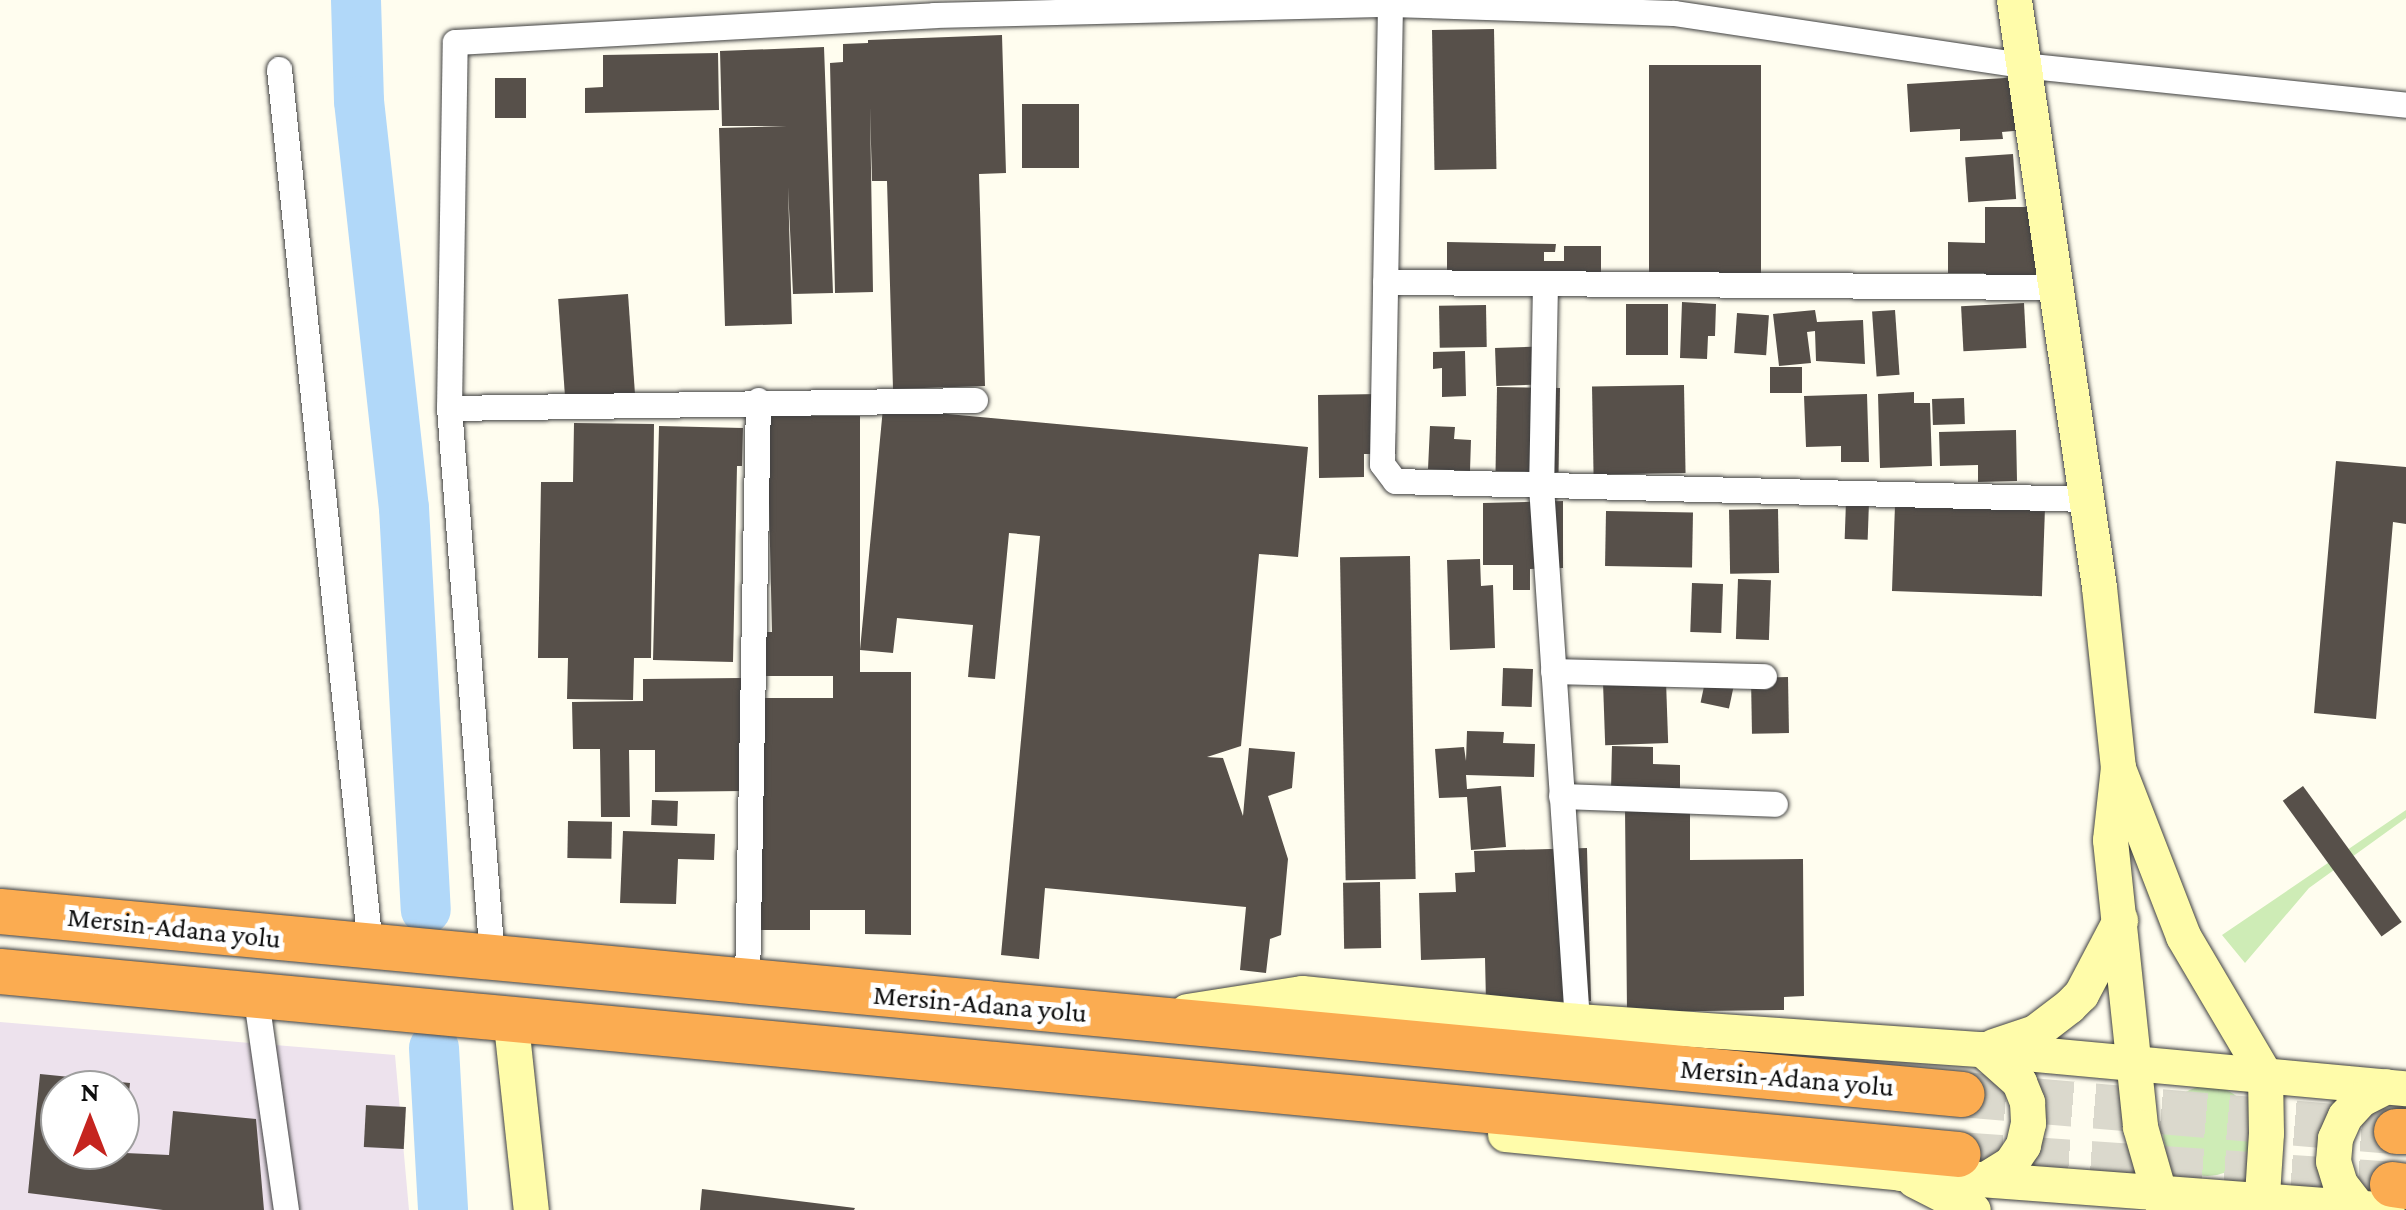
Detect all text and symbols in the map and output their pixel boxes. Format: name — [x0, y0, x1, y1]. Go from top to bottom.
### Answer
street label: Mersin-Adana yolu — [66, 900, 282, 956]
street label: Mersin-Adana yolu — [872, 978, 1088, 1030]
street label: Mersin-Adana yolu — [1679, 1052, 1895, 1104]
north arrow — [40, 1070, 140, 1170]
text: N — [80, 1076, 100, 1107]

